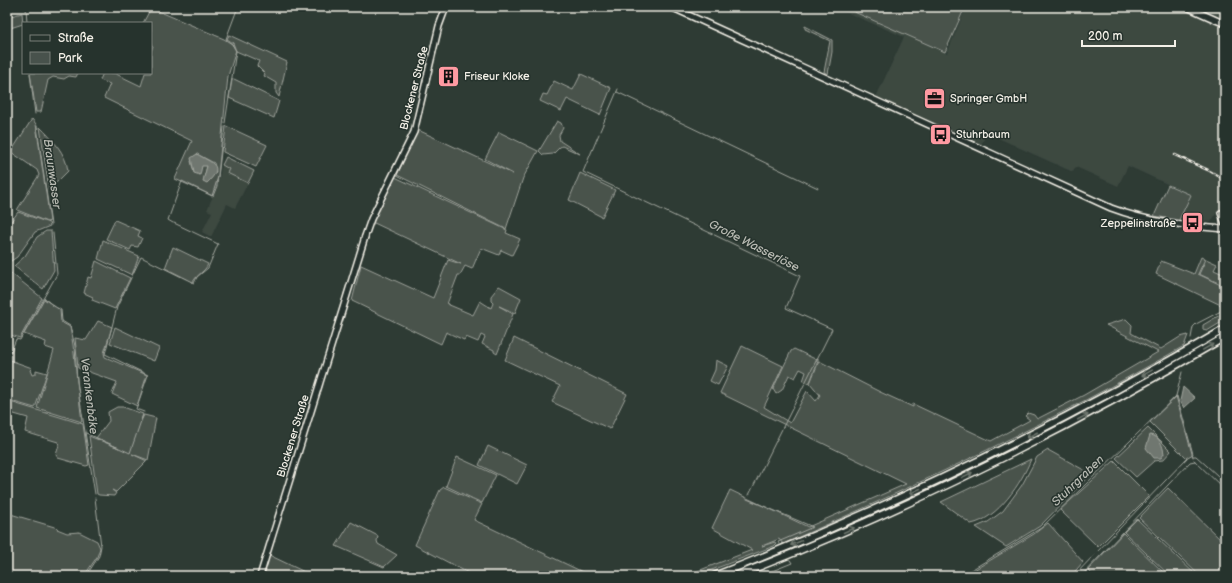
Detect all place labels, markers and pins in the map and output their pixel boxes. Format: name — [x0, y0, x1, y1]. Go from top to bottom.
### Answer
building icon: Friseur Kloke — [435, 63, 461, 89]
place label: Friseur Kloke — [464, 70, 530, 83]
office icon: Springer GmbH — [921, 85, 947, 111]
place label: Springer GmbH — [950, 92, 1027, 105]
bus stop icon: Stuhrbaum — [928, 121, 954, 147]
place label: Stuhrbaum — [956, 128, 1010, 141]
bus stop icon: Zeppelinstraße — [1179, 210, 1205, 236]
place label: Zeppelinstraße — [1100, 217, 1176, 230]

